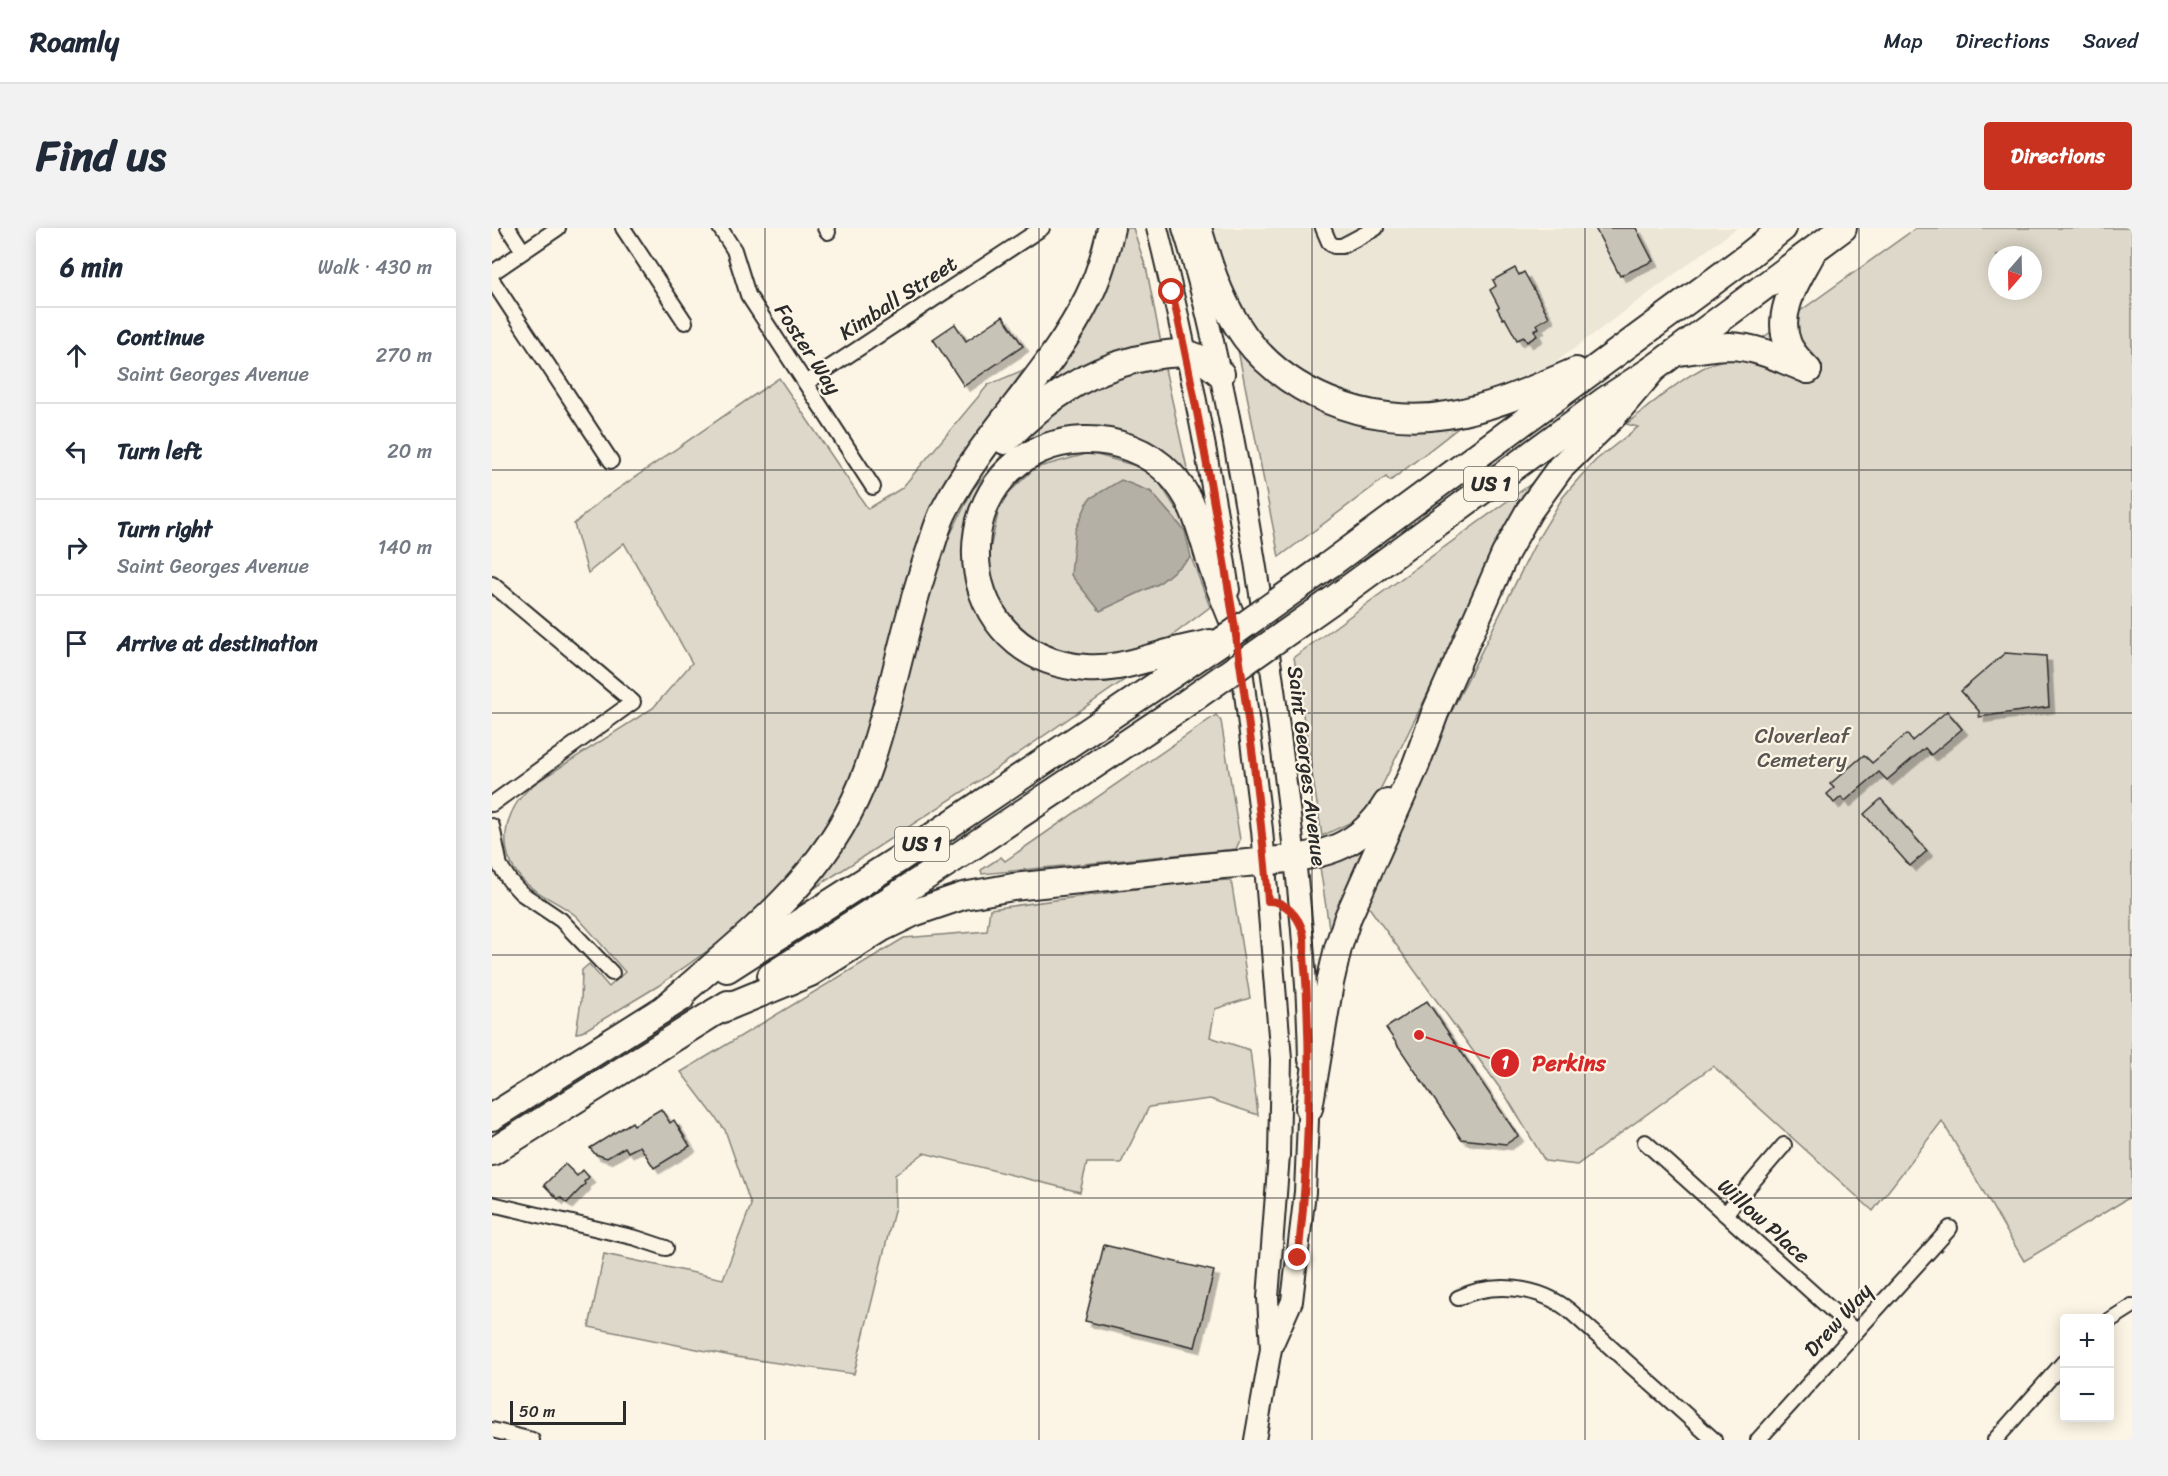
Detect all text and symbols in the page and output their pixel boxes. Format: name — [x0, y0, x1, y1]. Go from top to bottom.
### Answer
text: Roamly — [30, 17, 119, 66]
text: Map — [1884, 22, 1922, 60]
text: Directions — [1955, 22, 2050, 60]
text: Saved — [2083, 22, 2138, 60]
text: Find us — [36, 119, 166, 193]
button: Directions — [1984, 122, 2132, 190]
text: 6 min — [60, 244, 123, 290]
street label: Kimball Street — [831, 245, 965, 351]
north arrow — [1988, 246, 2042, 300]
text: Walk · 430 m — [318, 250, 432, 285]
route start — [1158, 278, 1184, 304]
street label: Foster Way — [764, 295, 852, 403]
text: Continue — [117, 318, 205, 357]
text: 270 m — [376, 338, 432, 373]
icon: ahead — [60, 339, 93, 372]
text: Saint Georges Avenue — [117, 357, 309, 392]
text: Turn left — [117, 432, 202, 471]
text: 20 m — [387, 434, 432, 469]
icon: left — [60, 435, 93, 468]
road number: US 1 — [1464, 467, 1518, 501]
text: Turn right — [117, 510, 212, 549]
text: 140 m — [378, 530, 432, 565]
icon: right — [60, 531, 93, 564]
text: Saint Georges Avenue — [117, 549, 309, 584]
text: Arrive at destination — [117, 624, 318, 663]
icon: arrive — [60, 627, 93, 660]
street label: Saint Georges Avenue — [1276, 664, 1338, 869]
park label: Cloverleaf Cemetery — [1755, 717, 1852, 779]
road number: US 1 — [895, 827, 949, 861]
callout: Perkins — [1490, 1043, 1618, 1083]
text: Perkins — [1532, 1044, 1607, 1083]
text: 1 — [1501, 1047, 1509, 1079]
street label: Willow Place — [1708, 1168, 1820, 1274]
route end — [1284, 1244, 1310, 1270]
street label: Drew Way — [1794, 1274, 1882, 1366]
map controls — [2060, 1314, 2114, 1422]
button: + — [2060, 1314, 2114, 1368]
button: − — [2060, 1368, 2114, 1422]
text: 50 m — [519, 1397, 555, 1426]
scale bar — [510, 1398, 626, 1426]

